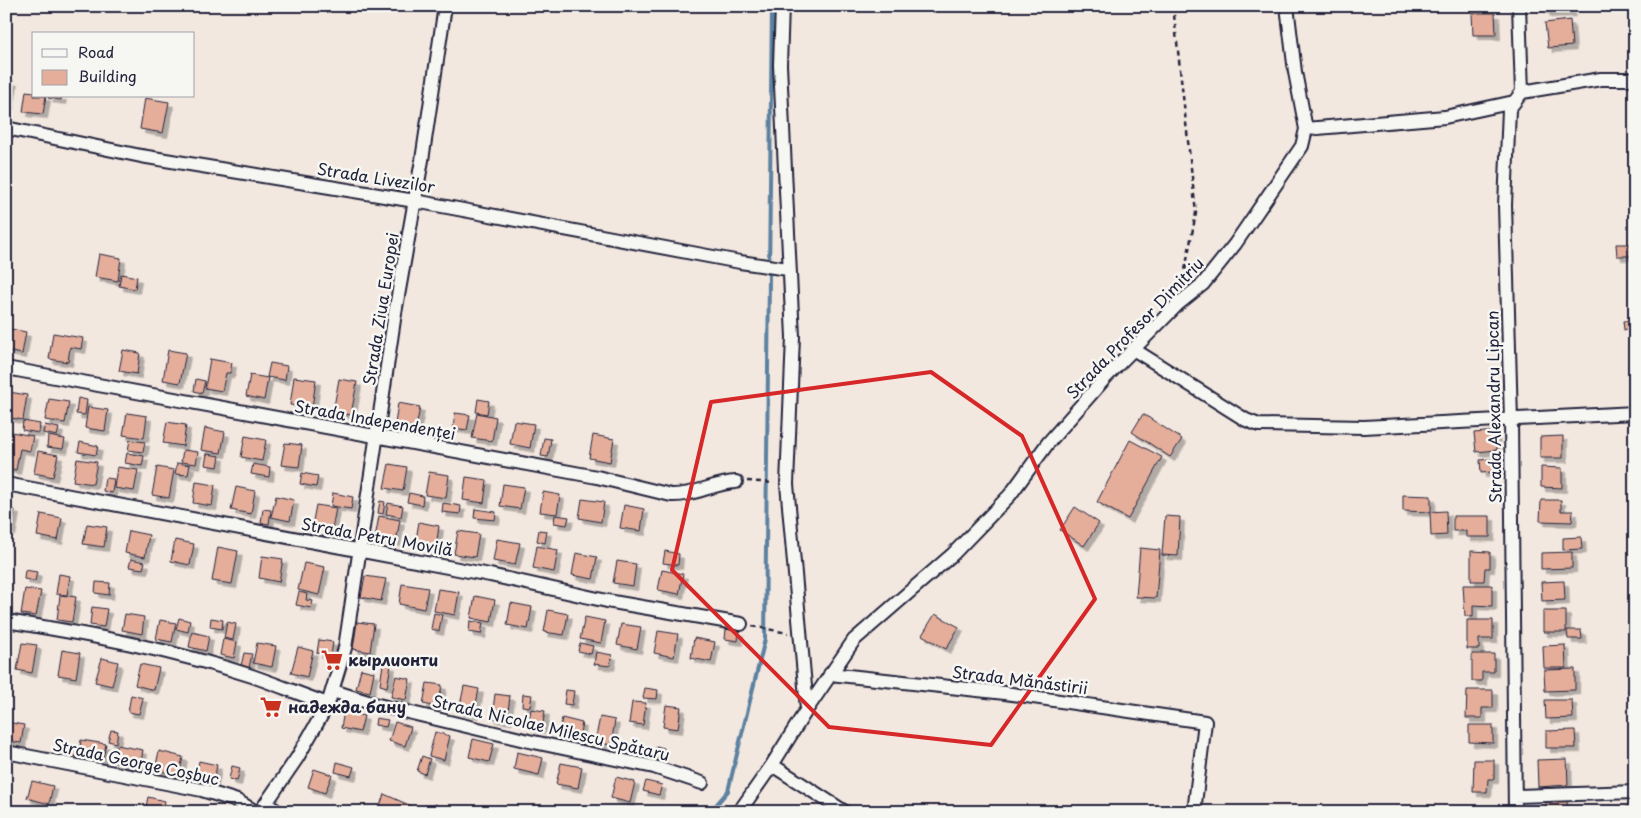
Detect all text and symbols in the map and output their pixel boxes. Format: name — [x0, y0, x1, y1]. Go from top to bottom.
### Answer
legend — [32, 32, 195, 98]
text: Road — [78, 40, 114, 63]
text: Building — [78, 64, 137, 87]
street label: Strada Livezilor — [315, 156, 437, 198]
street label: Strada Ziua Europei — [356, 231, 404, 387]
street label: Strada Profesor Dimitriu — [1060, 251, 1209, 404]
street label: Strada Alexandru Lipcan — [1479, 310, 1507, 504]
street label: Strada Independenței — [293, 393, 458, 445]
street label: Strada Petru Movilă — [299, 511, 456, 561]
supermarket icon: кырлионти — [319, 647, 345, 673]
place label: кырлионти — [348, 647, 438, 671]
street label: Strada Mănăstirii — [951, 659, 1089, 699]
street label: Strada Nicolae Milescu Spătaru — [430, 688, 672, 766]
supermarket icon: надежда бану — [258, 694, 284, 720]
place label: надежда бану — [288, 694, 406, 718]
street label: Strada George Coșbuc — [51, 732, 222, 791]

